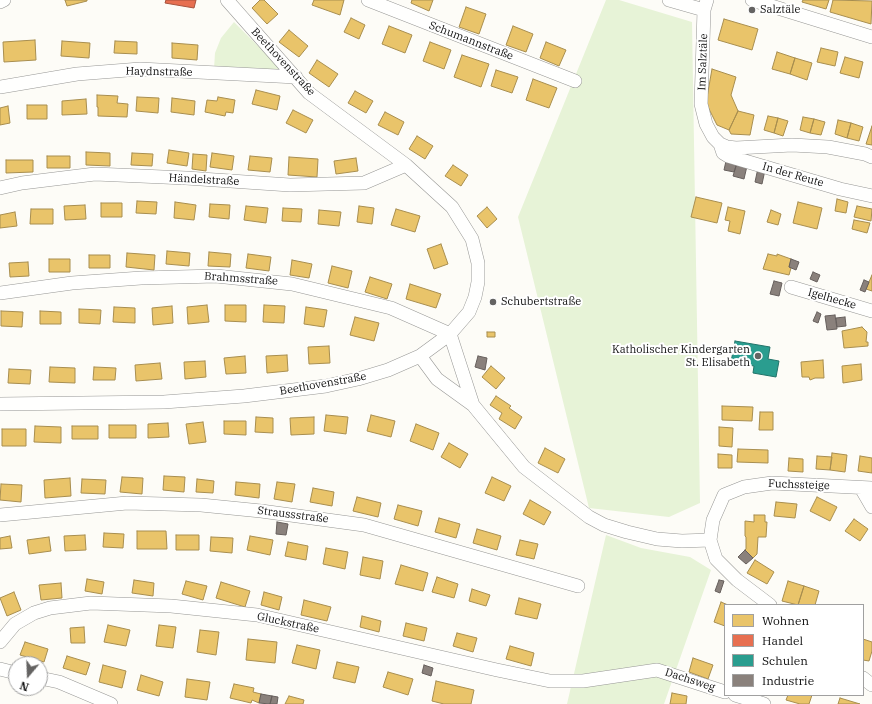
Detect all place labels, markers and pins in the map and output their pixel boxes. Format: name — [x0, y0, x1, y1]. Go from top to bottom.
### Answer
place label: Salztäle — [760, 3, 800, 17]
marker: Salztäle — [747, 5, 757, 15]
place label: Schubertstraße — [501, 295, 581, 309]
marker: Schubertstraße — [488, 297, 498, 307]
place label: Katholischer Kindergarten St. Elisabeth — [612, 343, 750, 369]
marker: Katholischer Kindergarten St. Elisabeth — [753, 351, 763, 361]

